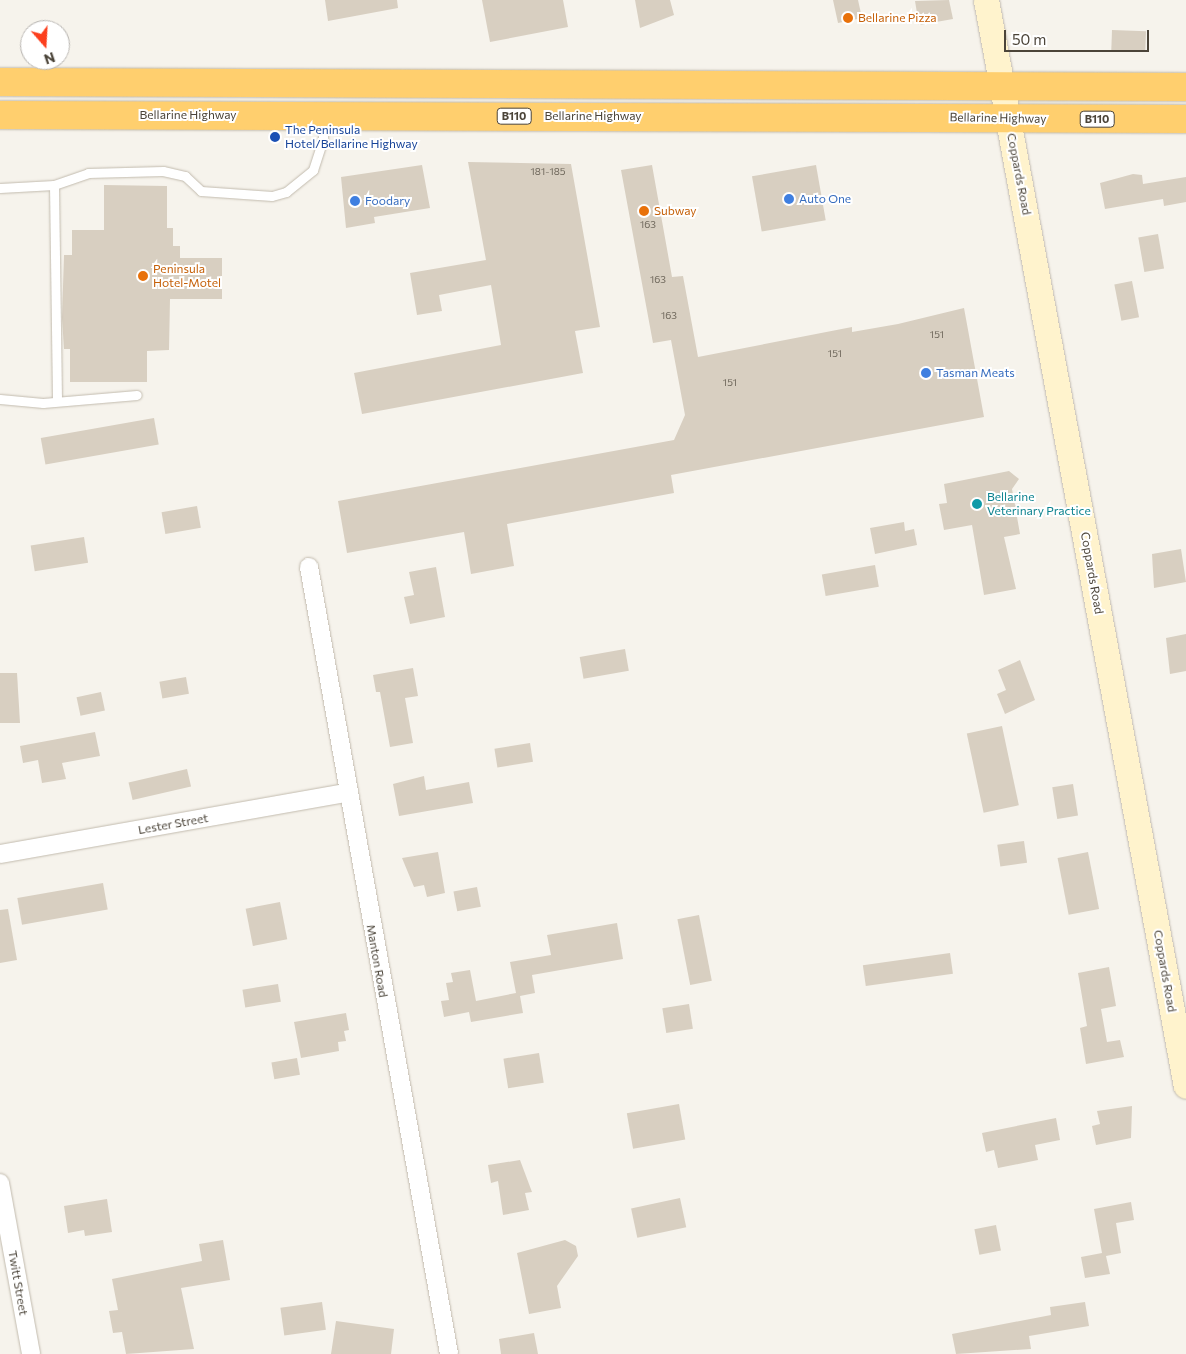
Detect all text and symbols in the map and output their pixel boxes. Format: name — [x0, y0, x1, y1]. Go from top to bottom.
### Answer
place label: Bellarine Pizza — [858, 11, 937, 25]
marker: Bellarine Pizza — [842, 12, 854, 24]
north arrow — [20, 20, 70, 70]
scale bar — [1006, 20, 1151, 52]
text: 50 m — [1012, 30, 1046, 48]
text: N — [42, 49, 57, 68]
street label: Bellarine Highway — [140, 108, 236, 122]
road number: B110 — [496, 108, 532, 124]
street label: Bellarine Highway — [545, 109, 641, 123]
street label: Bellarine Highway — [949, 110, 1047, 126]
road number: B110 — [1080, 110, 1114, 128]
place label: The Peninsula Hotel/Bellarine Highway — [285, 123, 418, 151]
marker: The Peninsula Hotel/Bellarine Highway — [269, 131, 281, 143]
street label: Coppards Road — [1004, 132, 1034, 216]
house number: 181-185 — [531, 166, 565, 178]
place label: Auto One — [799, 192, 851, 206]
marker: Auto One — [783, 193, 795, 205]
place label: Foodary — [365, 194, 410, 208]
marker: Foodary — [349, 195, 361, 207]
place label: Subway — [654, 204, 697, 218]
marker: Subway — [638, 205, 650, 217]
house number: 163 — [640, 219, 656, 231]
place label: Peninsula Hotel-Motel — [153, 262, 221, 290]
marker: Peninsula Hotel-Motel — [137, 270, 149, 282]
house number: 163 — [650, 274, 666, 286]
house number: 163 — [661, 310, 677, 322]
house number: 151 — [930, 329, 944, 341]
house number: 151 — [828, 348, 842, 360]
place label: Tasman Meats — [936, 366, 1015, 380]
marker: Tasman Meats — [920, 367, 932, 379]
house number: 151 — [723, 377, 737, 389]
place label: Bellarine Veterinary Practice — [987, 490, 1091, 518]
marker: Bellarine Veterinary Practice — [971, 498, 983, 510]
street label: Coppards Road — [1078, 531, 1106, 615]
street label: Lester Street — [137, 811, 209, 837]
street label: Manton Road — [364, 923, 390, 999]
street label: Coppards Road — [1151, 929, 1179, 1013]
street label: Twitt Street — [5, 1249, 31, 1317]

